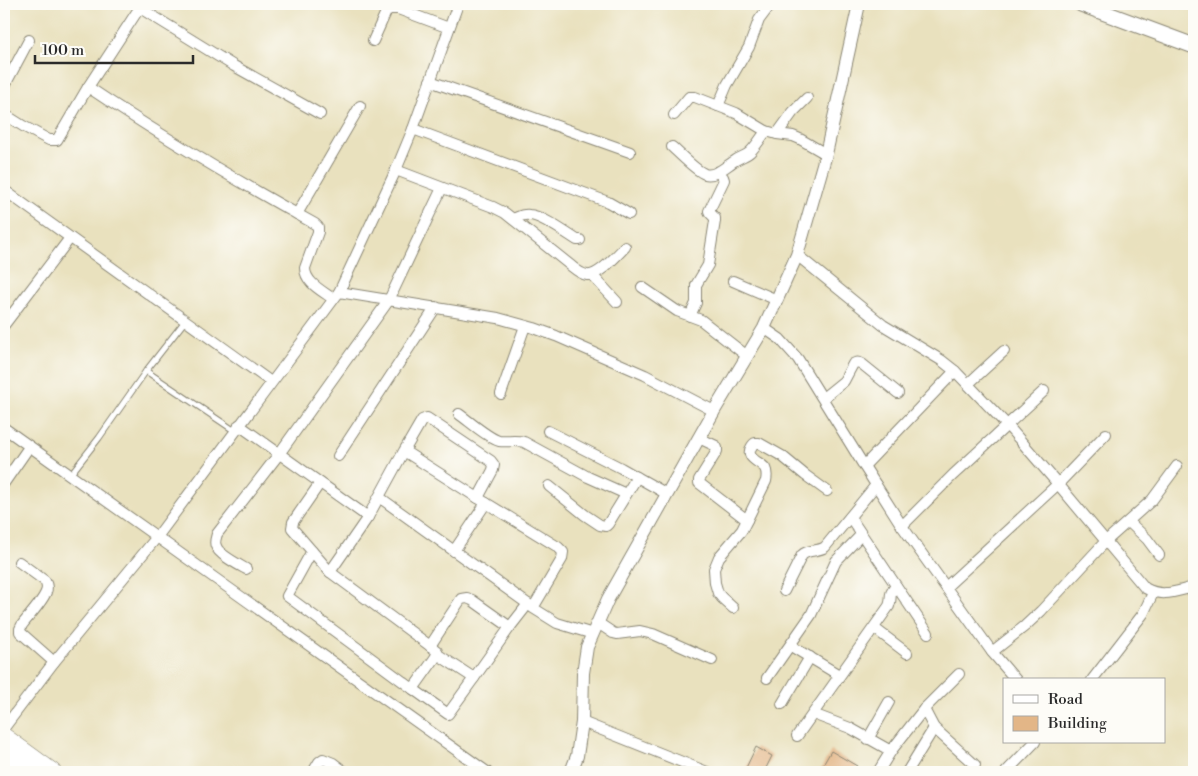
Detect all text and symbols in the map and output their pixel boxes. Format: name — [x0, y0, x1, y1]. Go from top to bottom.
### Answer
scale bar — [35, 32, 192, 64]
text: 100 m — [42, 41, 84, 60]
legend — [1003, 678, 1166, 744]
text: Road — [1048, 690, 1083, 709]
text: Building — [1047, 714, 1107, 733]

